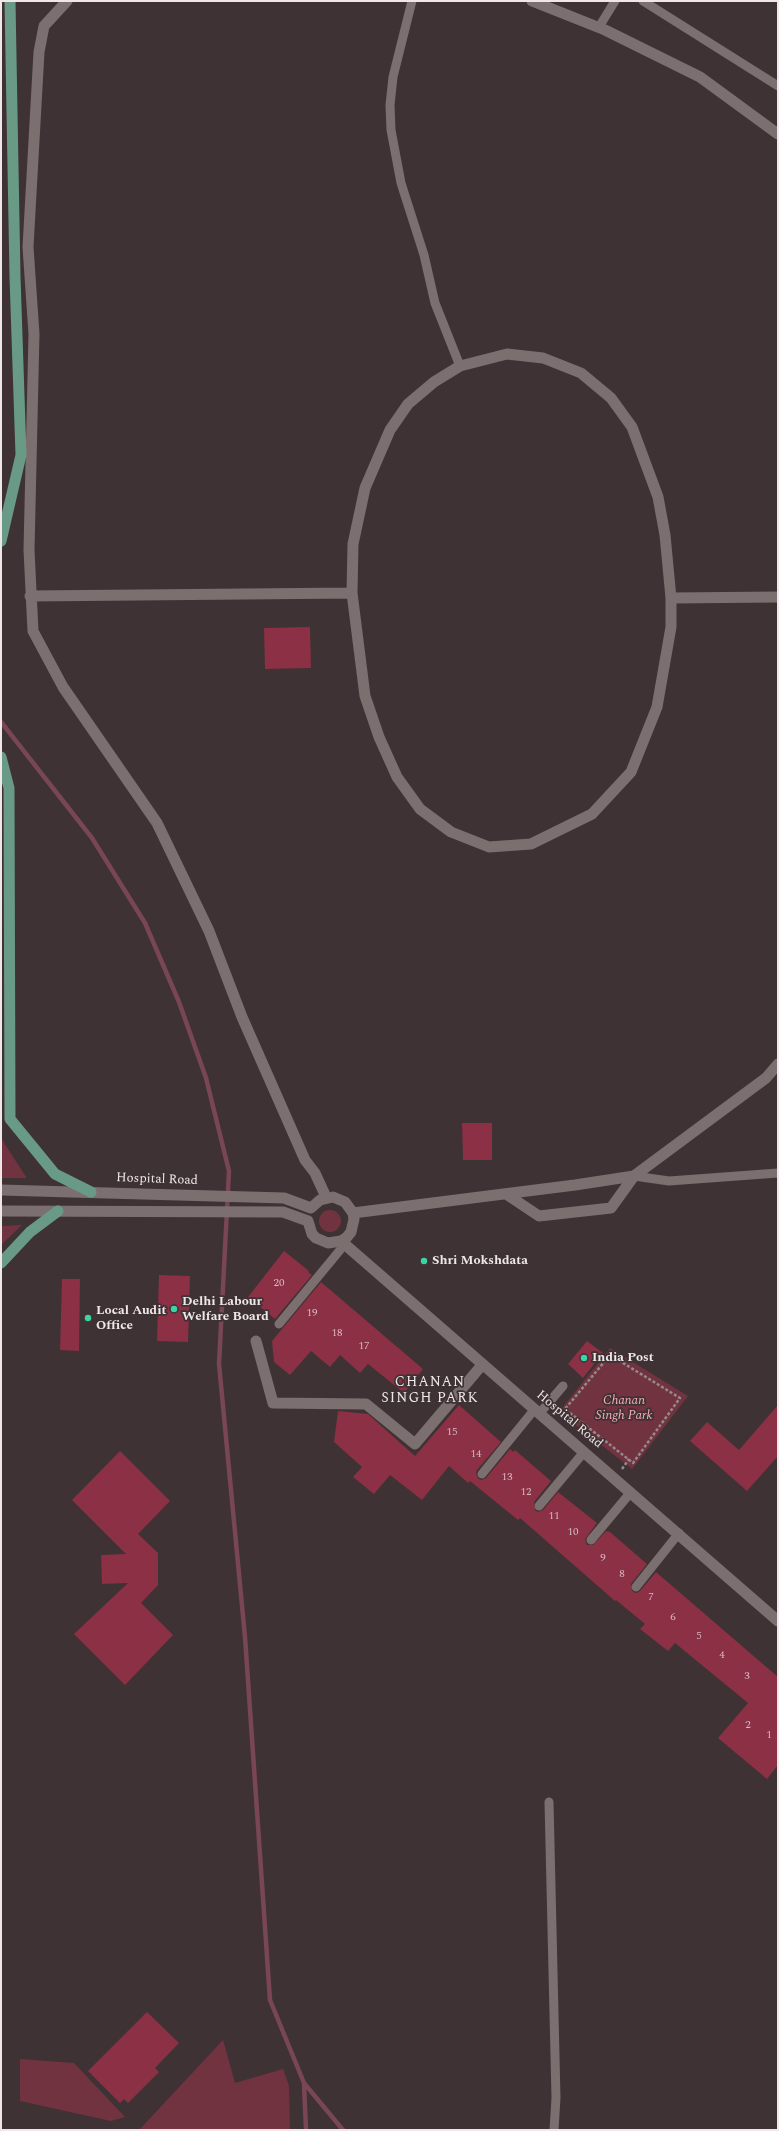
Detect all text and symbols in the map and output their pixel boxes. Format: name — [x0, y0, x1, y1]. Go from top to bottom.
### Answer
street label: Hospital Road — [116, 1171, 198, 1189]
place label: Shri Mokshdata — [432, 1253, 528, 1269]
marker: Shri Mokshdata — [419, 1256, 429, 1266]
house number: 20 — [274, 1277, 284, 1291]
place label: Delhi Labour Welfare Board — [182, 1294, 269, 1325]
place label: Local Audit Office — [96, 1303, 166, 1334]
marker: Delhi Labour Welfare Board — [169, 1304, 179, 1314]
house number: 19 — [307, 1307, 317, 1321]
marker: Local Audit Office — [83, 1313, 93, 1323]
house number: 18 — [332, 1327, 342, 1341]
house number: 17 — [359, 1340, 369, 1354]
place label: India Post — [592, 1350, 654, 1366]
marker: India Post — [579, 1353, 589, 1363]
district label: CHANAN SINGH PARK — [381, 1375, 479, 1408]
street label: Hospital Road — [533, 1388, 605, 1452]
park label: Chanan Singh Park — [595, 1393, 653, 1424]
house number: 15 — [447, 1426, 457, 1440]
house number: 14 — [471, 1448, 481, 1462]
house number: 13 — [502, 1471, 512, 1485]
house number: 12 — [521, 1486, 531, 1500]
house number: 11 — [549, 1510, 559, 1524]
house number: 10 — [568, 1526, 578, 1540]
house number: 9 — [600, 1552, 606, 1566]
house number: 8 — [619, 1568, 625, 1582]
house number: 7 — [648, 1591, 654, 1605]
house number: 6 — [670, 1611, 676, 1625]
house number: 5 — [696, 1630, 702, 1644]
house number: 4 — [719, 1649, 725, 1663]
house number: 3 — [744, 1670, 750, 1684]
house number: 2 — [745, 1719, 751, 1733]
house number: 1 — [766, 1729, 772, 1743]

